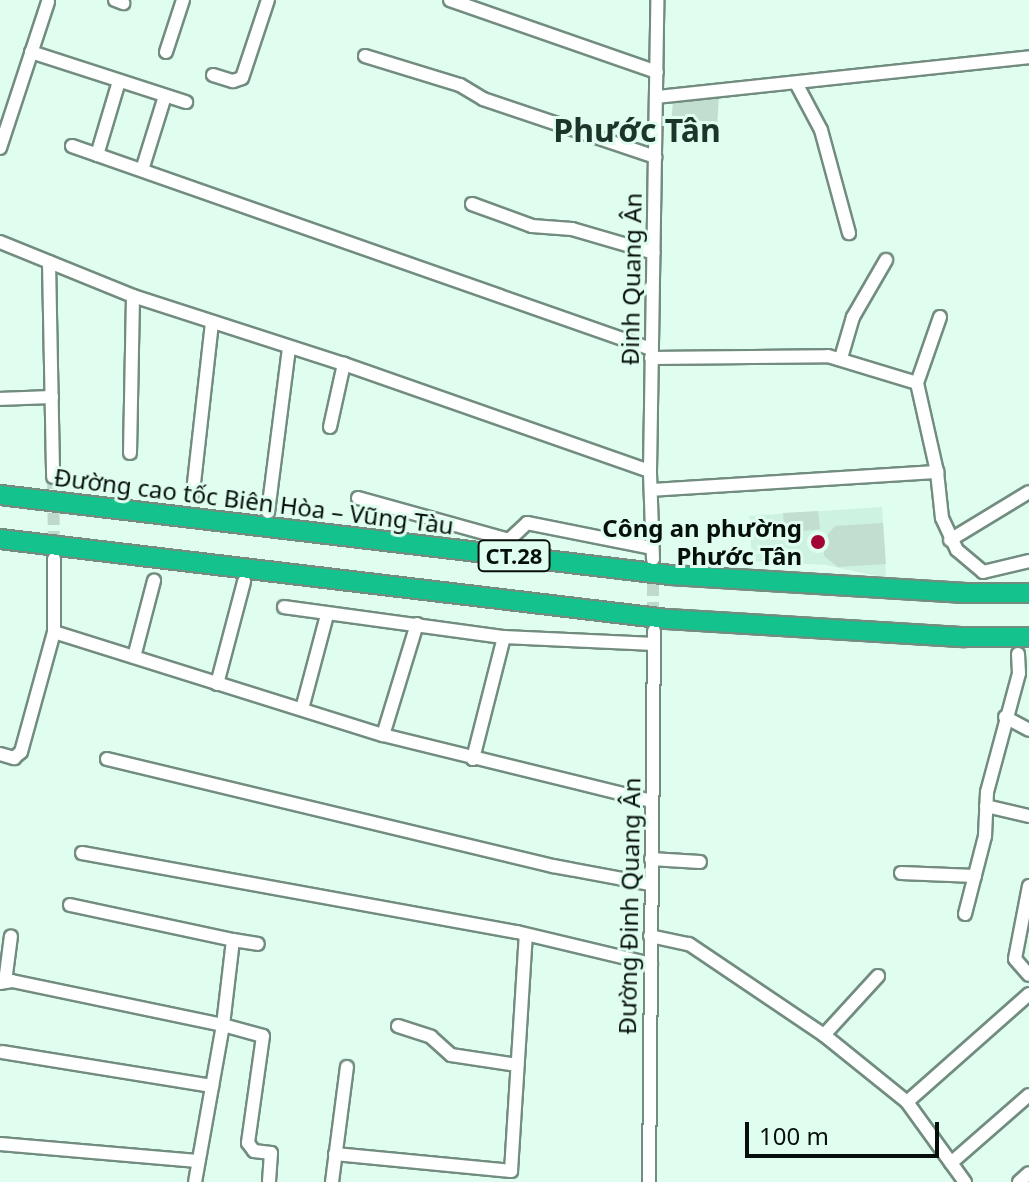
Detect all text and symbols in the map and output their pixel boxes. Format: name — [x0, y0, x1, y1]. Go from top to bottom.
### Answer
district label: Phước Tân — [553, 111, 721, 149]
street label: Đinh Quang Ân — [615, 192, 647, 366]
street label: Đường cao tốc Biên Hòa – Vũng Tàu — [53, 462, 455, 540]
place label: Công an phường Phước Tân — [602, 514, 802, 570]
marker: Công an phường Phước Tân — [809, 533, 827, 551]
road number: CT.28 — [476, 538, 552, 574]
street label: Đường Đinh Quang Ân — [612, 777, 646, 1035]
scale bar — [749, 1106, 943, 1156]
text: 100 m — [759, 1119, 829, 1152]

